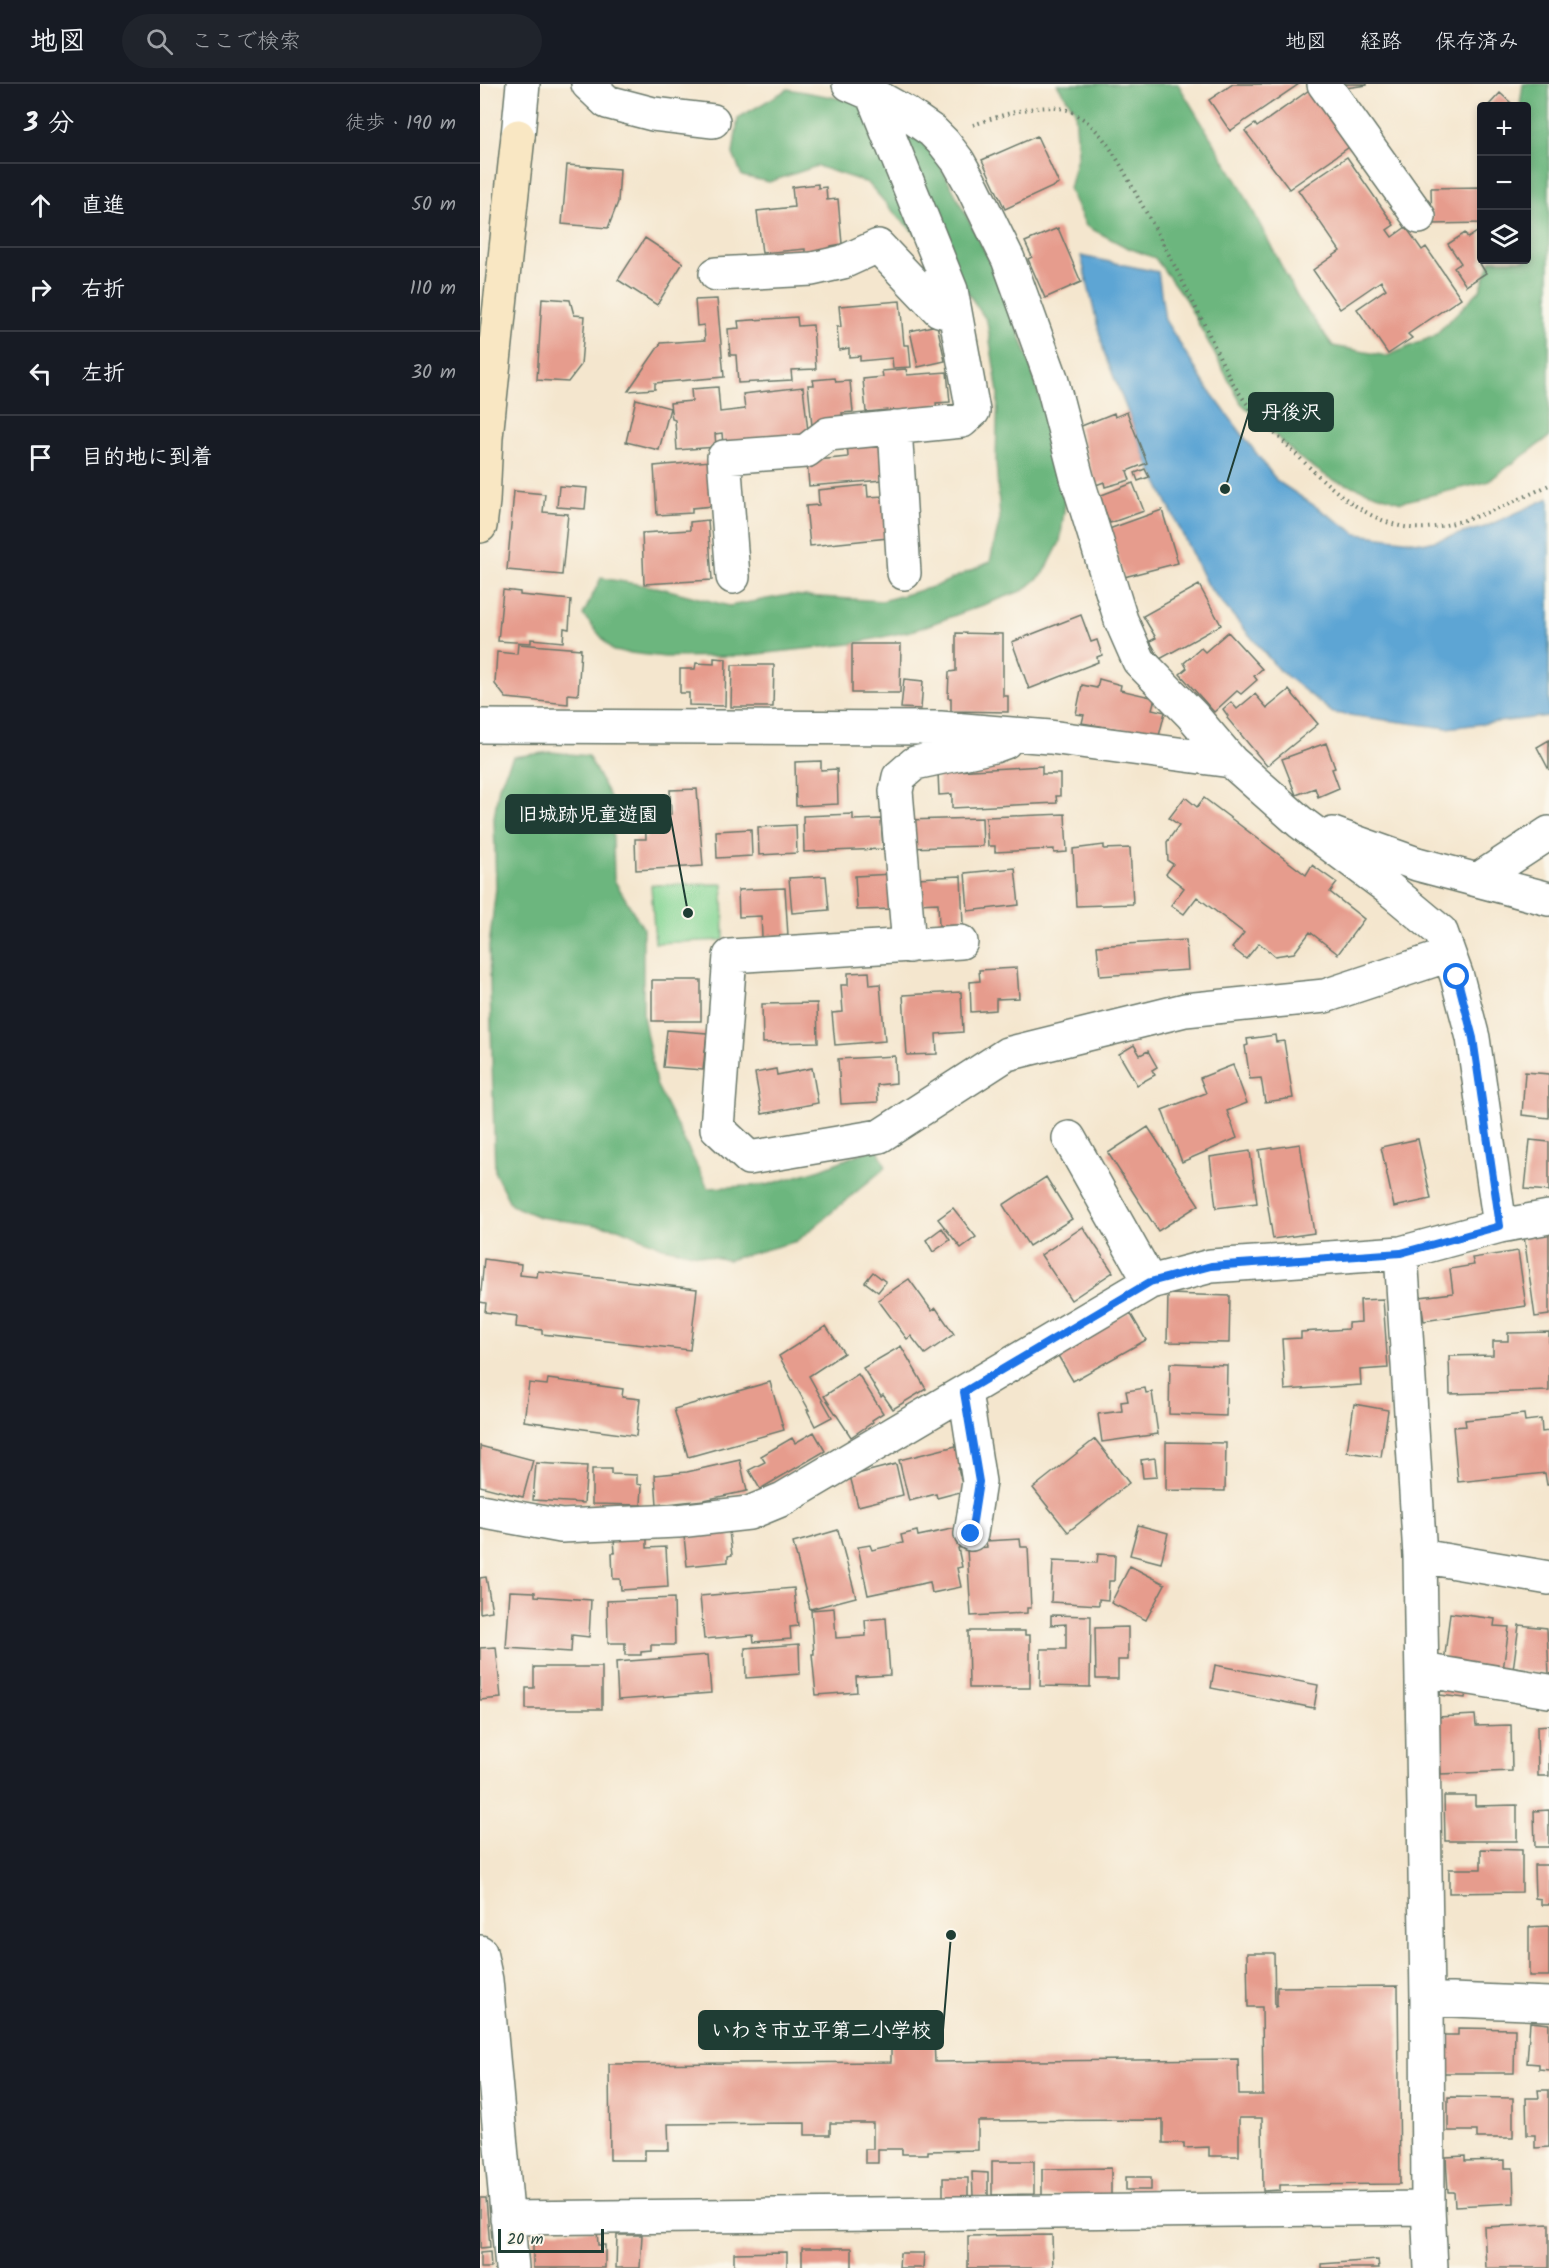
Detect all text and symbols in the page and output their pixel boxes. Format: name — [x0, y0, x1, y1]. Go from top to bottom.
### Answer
search box — [122, 14, 542, 68]
text: 地図 — [30, 20, 86, 65]
icon: search — [143, 25, 176, 58]
text: ここで検索 — [191, 25, 301, 60]
text: 地図 — [1285, 26, 1327, 59]
text: 経路 — [1360, 26, 1402, 59]
text: 保存済み — [1435, 26, 1519, 59]
map controls — [1477, 102, 1531, 264]
button: + — [1477, 102, 1531, 156]
text: 3 分 — [24, 103, 74, 145]
text: 徒歩 · 190 m — [345, 108, 456, 140]
button: − — [1477, 156, 1531, 210]
icon: ahead — [24, 189, 57, 222]
text: 直進 — [81, 189, 125, 224]
text: 50 m — [411, 189, 456, 221]
button: layers — [1477, 210, 1531, 264]
icon: right — [24, 273, 57, 306]
text: 右折 — [81, 273, 125, 308]
text: 110 m — [410, 273, 456, 305]
icon: left — [24, 357, 57, 390]
text: 左折 — [81, 357, 125, 392]
text: 30 m — [411, 357, 456, 389]
callout: 丹後沢 — [1249, 393, 1333, 431]
text: 丹後沢 — [1261, 398, 1321, 430]
icon: arrive — [24, 441, 57, 474]
text: 目的地に到着 — [81, 441, 213, 476]
callout: 旧城跡児童遊園 — [506, 795, 670, 833]
text: 旧城跡児童遊園 — [518, 800, 658, 832]
route start — [1443, 963, 1469, 989]
route end — [957, 1520, 983, 1546]
callout: いわき市立平第二小学校 — [699, 2011, 943, 2049]
text: いわき市立平第二小学校 — [711, 2016, 931, 2048]
scale bar — [498, 2226, 604, 2254]
text: 20 m — [507, 2227, 543, 2252]

